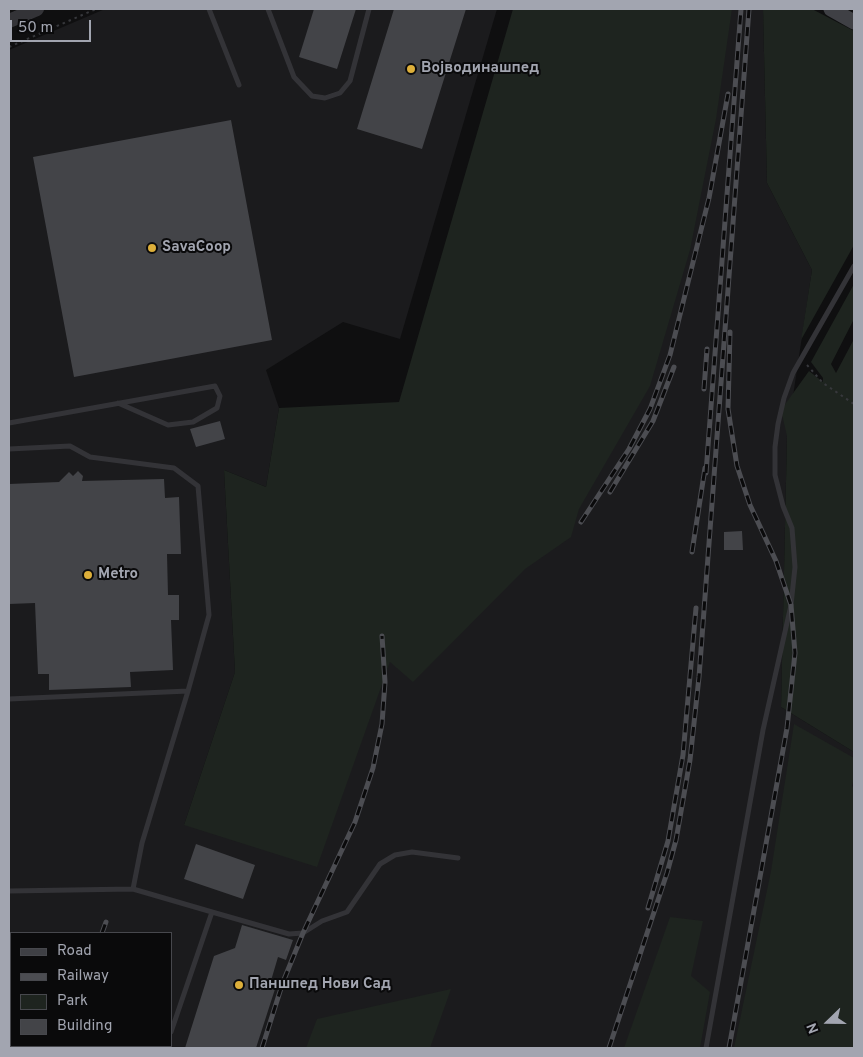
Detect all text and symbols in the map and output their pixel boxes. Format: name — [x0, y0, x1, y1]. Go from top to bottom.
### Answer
scale bar — [12, 10, 94, 42]
text: 50 m — [18, 19, 53, 38]
place label: Војводинашпед — [421, 60, 539, 78]
marker: Војводинашпед — [405, 63, 417, 75]
place label: SavaCoop — [162, 239, 231, 257]
marker: SavaCoop — [146, 242, 158, 254]
place label: Metro — [98, 566, 138, 584]
marker: Metro — [82, 569, 94, 581]
legend — [10, 932, 172, 1047]
text: Road — [57, 942, 92, 961]
text: Railway — [57, 967, 109, 986]
place label: Паншпед Нови Сад — [249, 976, 391, 994]
marker: Паншпед Нови Сад — [233, 979, 245, 991]
text: Park — [57, 992, 88, 1011]
north arrow — [803, 997, 853, 1047]
text: Building — [57, 1017, 112, 1036]
text: N — [804, 1020, 823, 1036]

